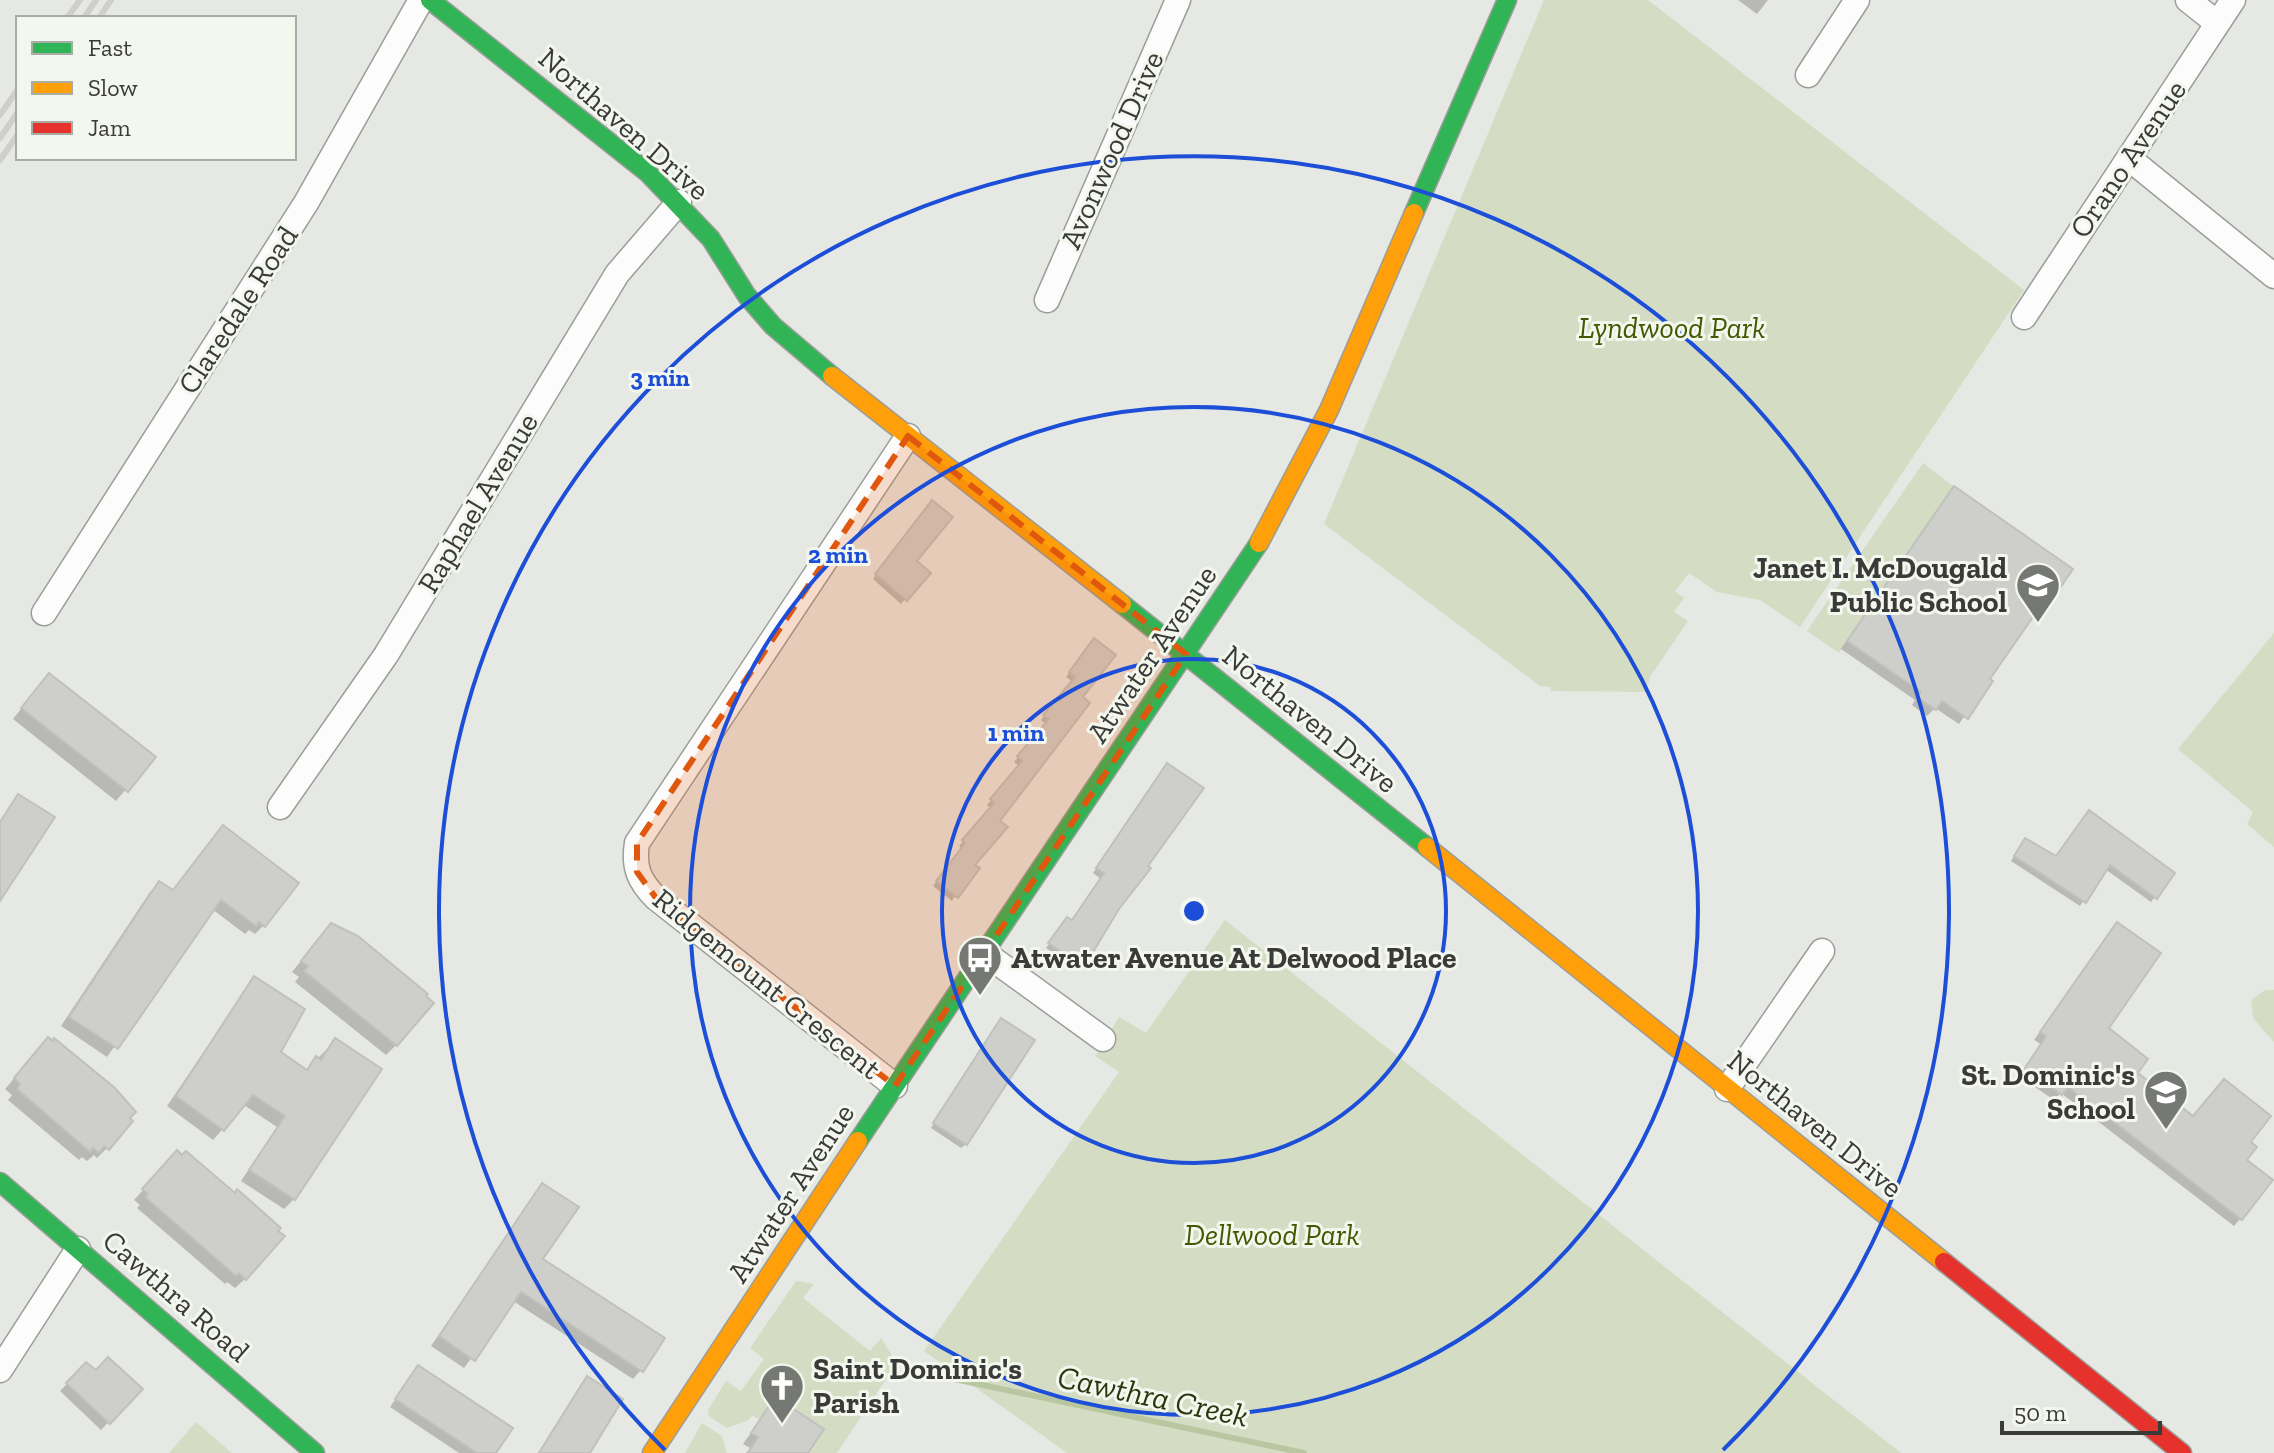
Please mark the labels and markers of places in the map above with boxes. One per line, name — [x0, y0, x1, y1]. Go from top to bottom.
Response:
place label: Janet I. McDougald Public School — [1753, 550, 2007, 620]
school or university icon: Janet I. McDougald Public School — [2014, 561, 2062, 624]
centre of rings — [1180, 897, 1208, 925]
bus stop icon: Atwater Avenue At Delwood Place — [956, 934, 1004, 997]
place label: Atwater Avenue At Delwood Place — [1011, 940, 1457, 976]
place label: St. Dominic's School — [1961, 1057, 2135, 1127]
school or university icon: St. Dominic's School — [2142, 1068, 2190, 1131]
place label: Saint Dominic's Parish — [813, 1351, 1022, 1421]
church icon: Saint Dominic's Parish — [758, 1362, 806, 1425]

